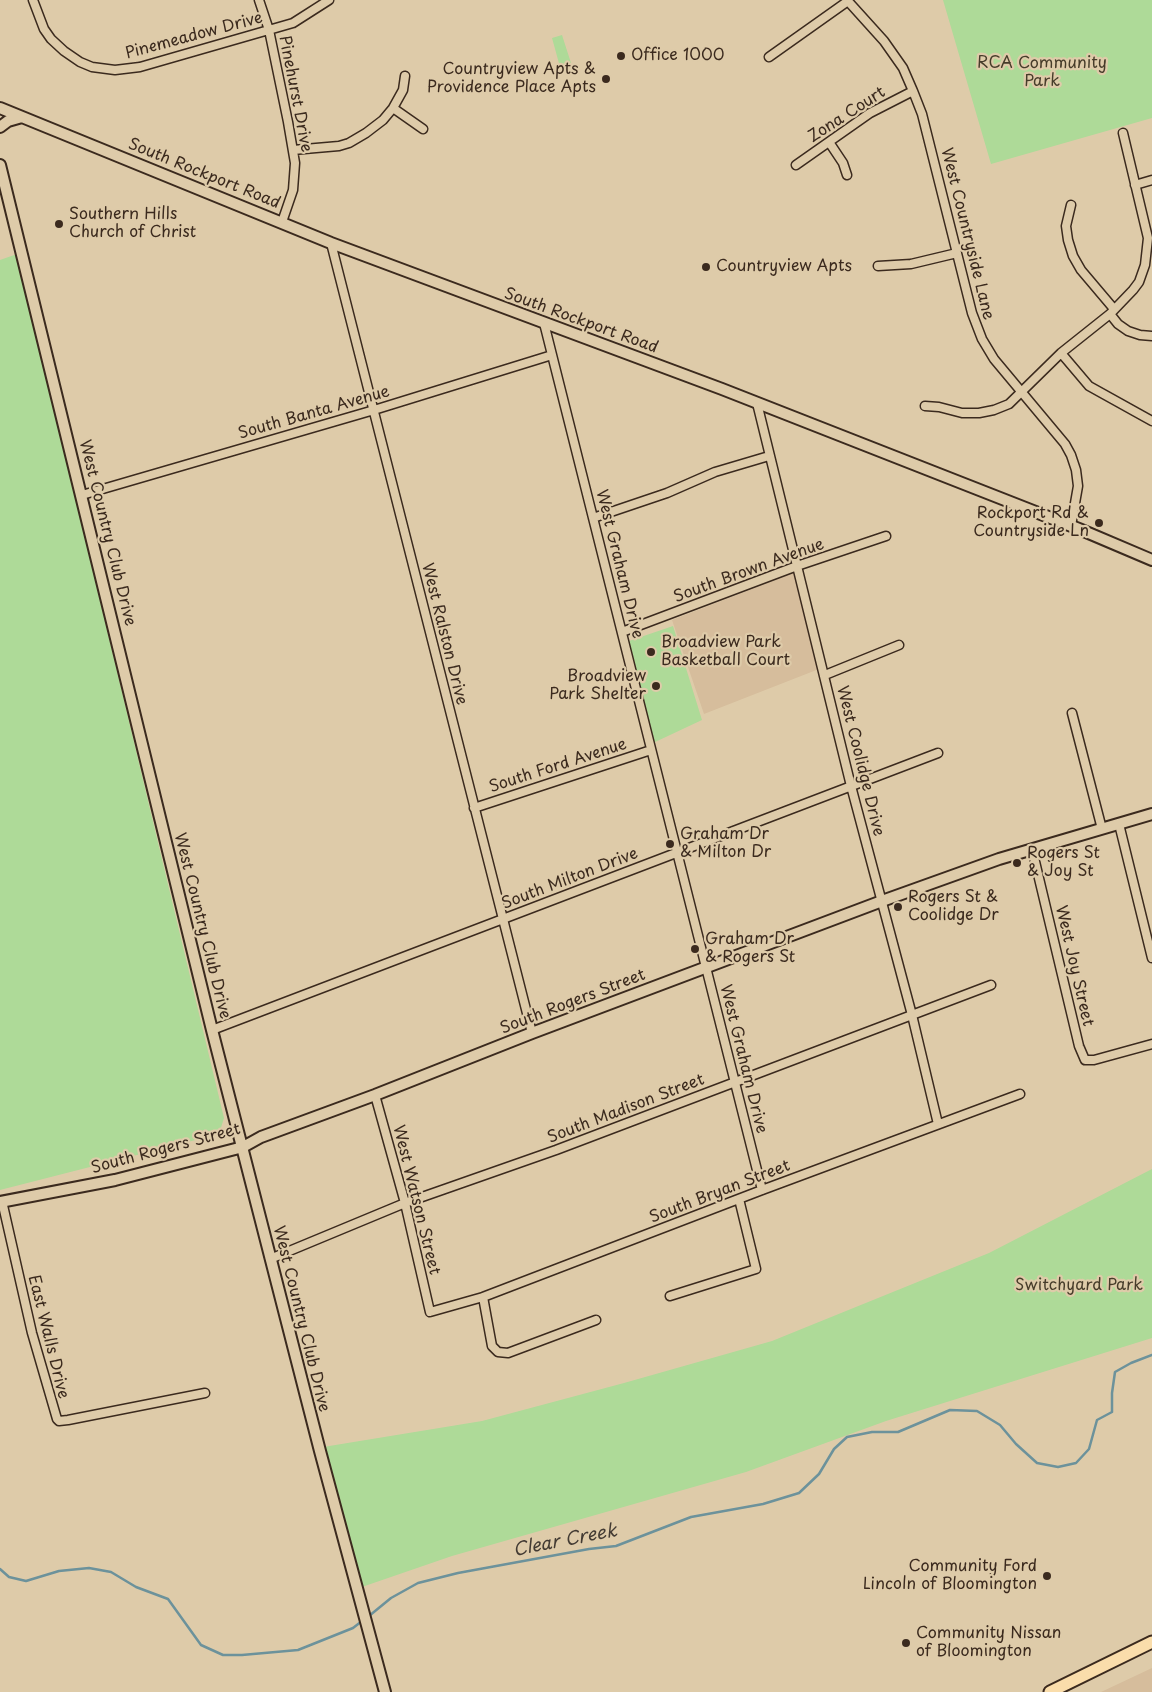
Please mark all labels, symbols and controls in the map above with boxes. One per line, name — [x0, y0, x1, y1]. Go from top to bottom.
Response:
street label: Pinemeadow Drive — [123, 8, 265, 64]
street label: Pinehurst Drive — [274, 34, 316, 154]
place label: Office 1000 — [631, 46, 724, 66]
marker: Office 1000 — [615, 50, 627, 62]
park label: RCA Community Park — [977, 54, 1107, 92]
place label: Countryview Apts & Providence Place Apts — [427, 60, 596, 98]
marker: Countryview Apts & Providence Place Apts — [600, 73, 612, 85]
street label: Zona Court — [805, 83, 889, 147]
street label: South Rockport Road — [125, 135, 283, 213]
street label: West Countryside Lane — [936, 146, 998, 322]
place label: Southern Hills Church of Christ — [69, 205, 196, 243]
marker: Southern Hills Church of Christ — [53, 218, 65, 230]
place label: Countryview Apts — [716, 257, 852, 277]
marker: Countryview Apts — [700, 261, 712, 273]
street label: South Rockport Road — [501, 284, 661, 358]
street label: South Banta Avenue — [236, 382, 392, 444]
street label: West Country Club Drive — [75, 438, 139, 628]
street label: West Graham Drive — [591, 488, 647, 640]
place label: Rockport Rd & Countryside Ln — [973, 504, 1089, 542]
marker: Rockport Rd & Countryside Ln — [1093, 517, 1105, 529]
street label: South Brown Avenue — [671, 535, 827, 607]
street label: West Ralston Drive — [417, 561, 471, 707]
place label: Broadview Park Basketball Court — [661, 633, 790, 671]
marker: Broadview Park Basketball Court — [645, 646, 657, 658]
place label: Broadview Park Shelter — [549, 667, 646, 705]
marker: Broadview Park Shelter — [650, 680, 662, 692]
street label: West Coolidge Drive — [832, 684, 888, 838]
street label: South Ford Avenue — [487, 735, 629, 797]
place label: Graham Dr & Milton Dr — [680, 825, 771, 863]
street label: West Country Club Drive — [170, 831, 234, 1021]
marker: Graham Dr & Milton Dr — [664, 838, 676, 850]
street label: South Milton Drive — [499, 844, 641, 914]
place label: Rogers St & Joy St — [1027, 844, 1100, 882]
marker: Rogers St & Joy St — [1011, 857, 1023, 869]
place label: Rogers St & Coolidge Dr — [908, 888, 999, 926]
marker: Rogers St & Coolidge Dr — [892, 901, 904, 913]
street label: West Joy Street — [1051, 904, 1097, 1028]
place label: Graham Dr & Rogers St — [705, 930, 795, 968]
marker: Graham Dr & Rogers St — [689, 943, 701, 955]
street label: South Rogers Street — [498, 965, 648, 1039]
street label: West Graham Drive — [715, 983, 771, 1135]
street label: South Madison Street — [545, 1070, 707, 1148]
street label: South Rogers Street — [89, 1120, 243, 1178]
street label: West Watson Street — [388, 1123, 444, 1277]
street label: South Bryan Street — [647, 1156, 793, 1228]
street label: West Country Club Drive — [269, 1224, 333, 1414]
street label: East Walls Drive — [23, 1273, 73, 1401]
park label: Switchyard Park — [1015, 1276, 1143, 1296]
water label: Clear Creek — [511, 1520, 619, 1562]
place label: Community Ford Lincoln of Bloomington — [863, 1557, 1037, 1595]
marker: Community Ford Lincoln of Bloomington — [1041, 1570, 1053, 1582]
place label: Community Nissan of Bloomington — [916, 1624, 1061, 1662]
marker: Community Nissan of Bloomington — [900, 1637, 912, 1649]

